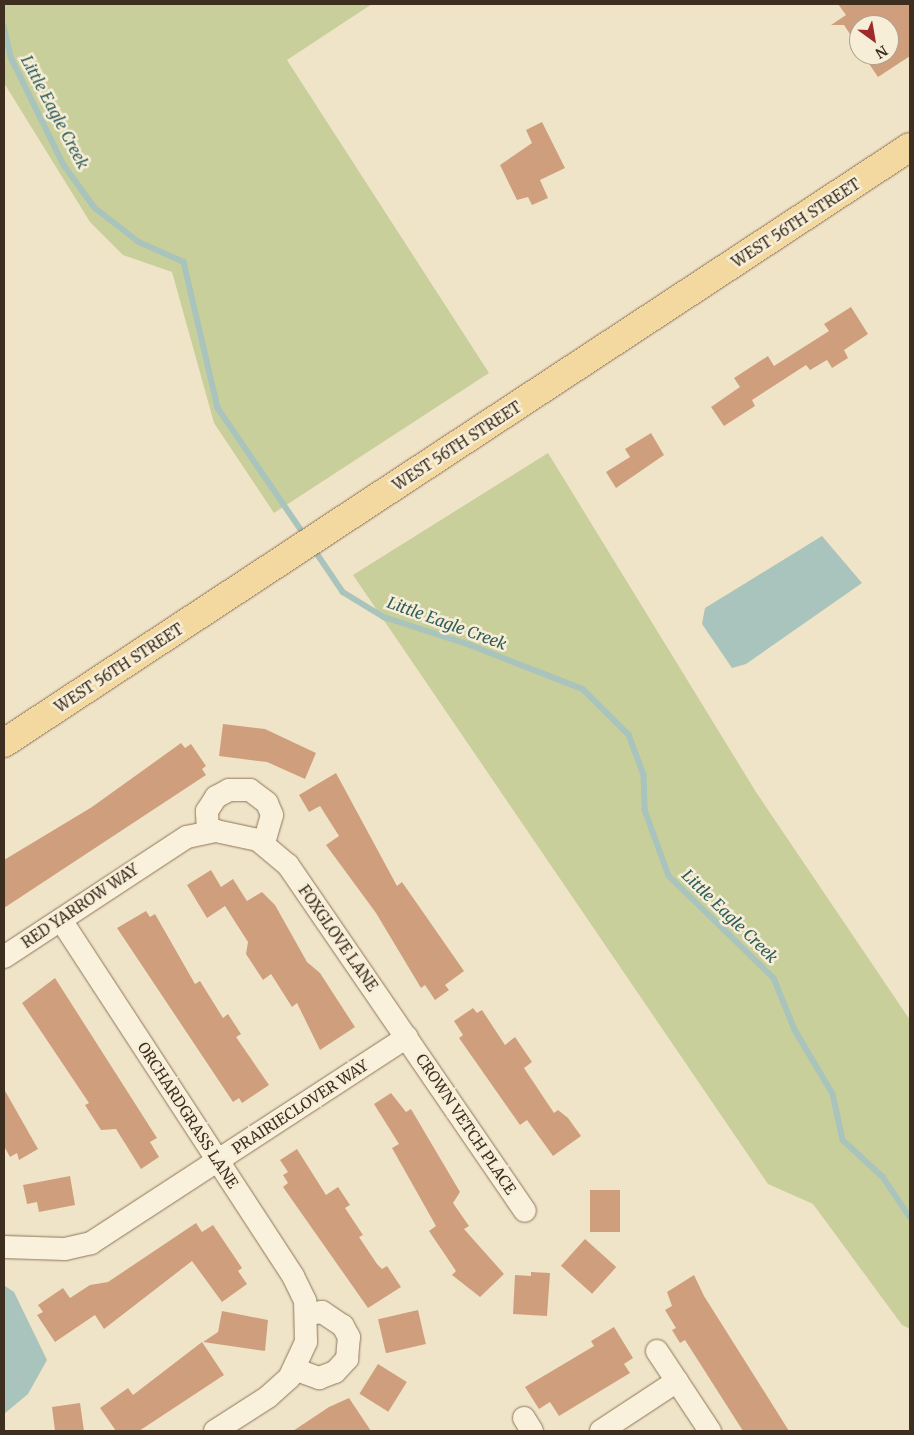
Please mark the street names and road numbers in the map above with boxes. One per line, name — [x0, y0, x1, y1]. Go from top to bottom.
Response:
street label: WEST 56TH STREET — [728, 175, 864, 271]
street label: WEST 56TH STREET — [389, 398, 525, 494]
street label: WEST 56TH STREET — [51, 620, 187, 716]
street label: RED YARROW WAY — [18, 860, 142, 952]
street label: FOXGLOVE LANE — [295, 882, 381, 994]
street label: ORCHARDGRASS LANE — [134, 1039, 242, 1191]
street label: CROWN VETCH PLACE — [412, 1050, 520, 1198]
street label: PRAIRIECLOVER WAY — [229, 1056, 371, 1158]

